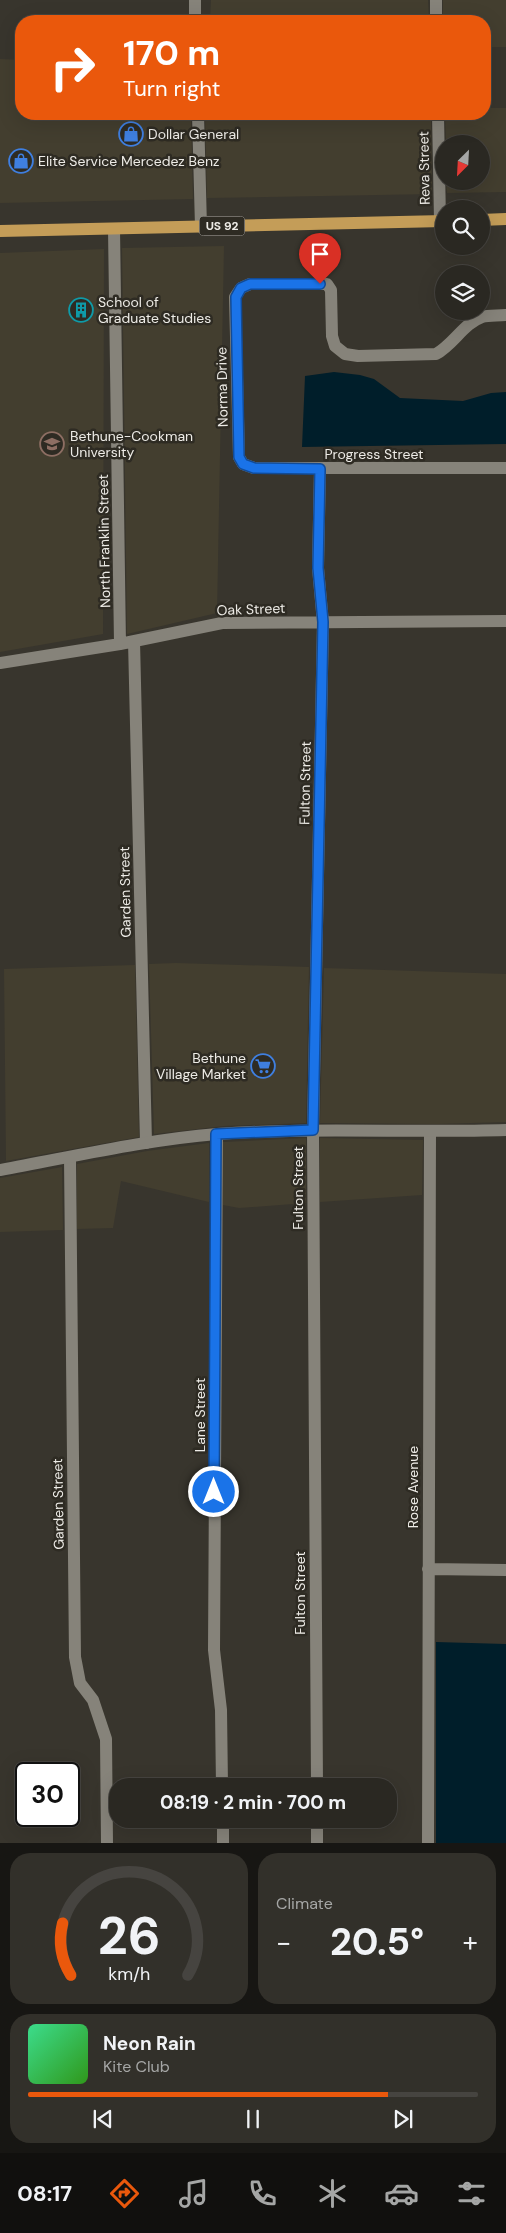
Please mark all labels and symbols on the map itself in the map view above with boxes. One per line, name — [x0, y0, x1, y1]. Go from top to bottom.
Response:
shop icon: Dollar General — [118, 121, 144, 147]
place label: Dollar General — [148, 125, 239, 143]
street label: Reva Street — [414, 131, 434, 205]
north arrow — [435, 135, 490, 190]
shop icon: Elite Service Mercedez Benz — [8, 148, 34, 174]
place label: Elite Service Mercedez Benz — [38, 152, 219, 170]
road number: US 92 — [200, 217, 244, 236]
pin — [299, 233, 341, 284]
place label: School of Graduate Studies — [98, 293, 211, 327]
building icon: School of Graduate Studies — [68, 297, 94, 323]
street label: Norma Drive — [212, 347, 232, 427]
place label: Bethune-Cookman University — [70, 427, 193, 461]
school or university icon: Bethune-Cookman University — [39, 431, 65, 457]
street label: Progress Street — [324, 445, 424, 463]
street label: North Franklin Street — [94, 474, 114, 608]
street label: Oak Street — [216, 599, 286, 619]
street label: Fulton Street — [295, 741, 315, 825]
street label: Garden Street — [115, 846, 135, 938]
place label: Bethune Village Market — [156, 1049, 246, 1083]
supermarket icon: Bethune Village Market — [250, 1053, 276, 1079]
street label: Fulton Street — [289, 1146, 307, 1230]
street label: Lane Street — [191, 1378, 209, 1452]
street label: Rose Avenue — [404, 1446, 422, 1528]
street label: Garden Street — [48, 1458, 68, 1550]
position arrow — [187, 1465, 239, 1517]
street label: Fulton Street — [291, 1551, 309, 1635]
speed limit sign: 30 — [15, 1762, 80, 1827]

